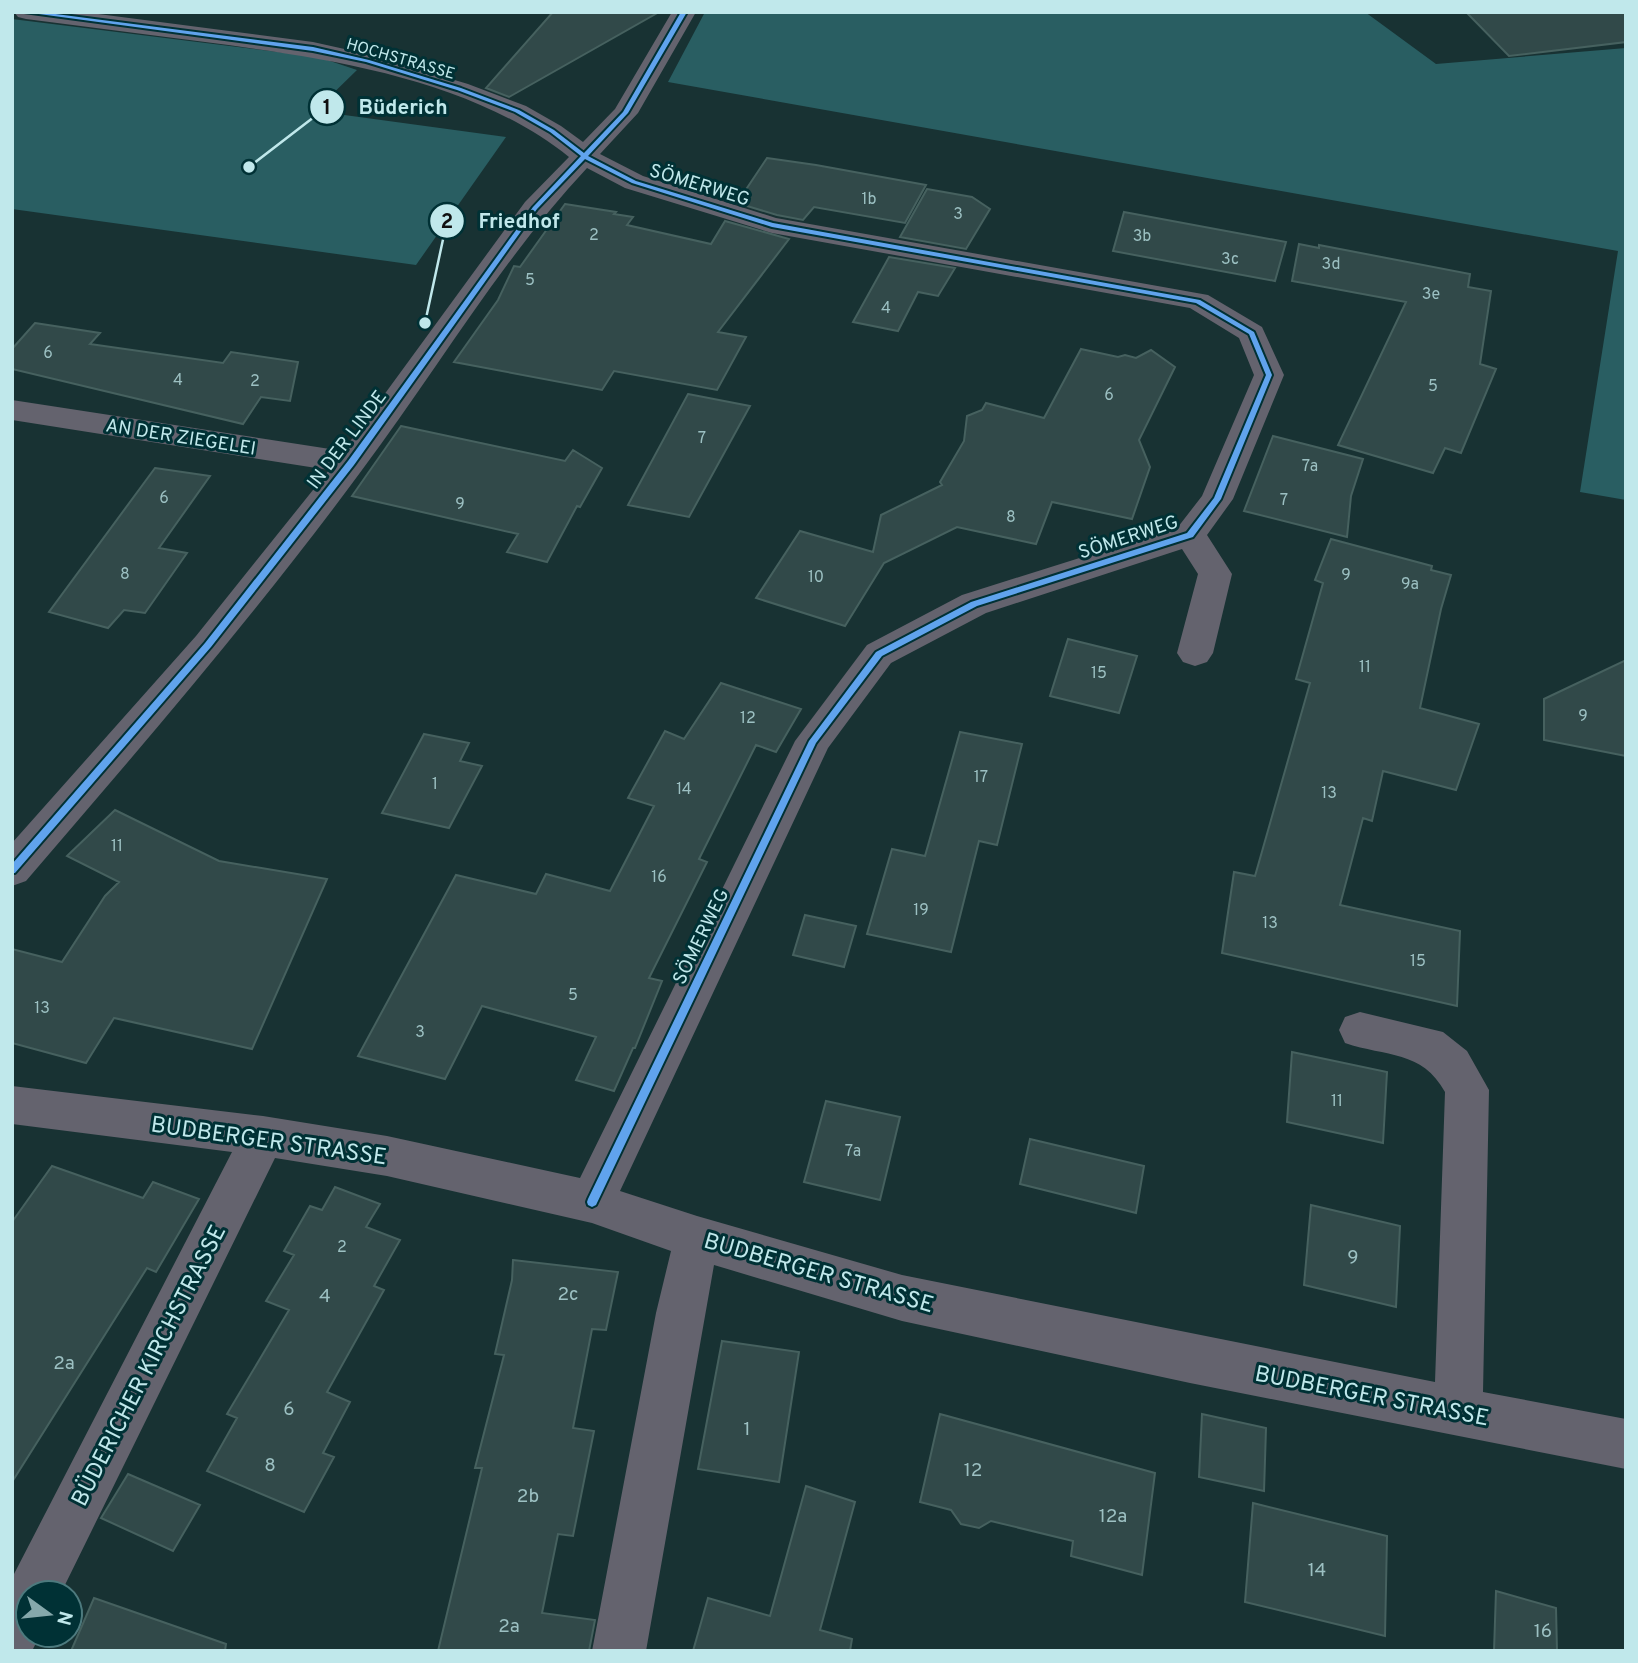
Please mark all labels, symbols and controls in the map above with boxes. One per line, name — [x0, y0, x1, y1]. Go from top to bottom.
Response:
street label: HOCHSTRASSE — [344, 35, 457, 85]
callout: Büderich — [310, 86, 462, 128]
text: 1 — [323, 95, 331, 122]
text: Büderich — [358, 95, 448, 122]
street label: SÖMERWEG — [646, 158, 753, 213]
house number: 1b — [862, 190, 876, 210]
callout: Friedhof — [429, 200, 573, 242]
house number: 3 — [953, 205, 963, 225]
text: 2 — [441, 209, 453, 236]
text: Friedhof — [478, 209, 560, 236]
house number: 2 — [589, 226, 599, 246]
house number: 3b — [1133, 227, 1151, 247]
house number: 3c — [1221, 250, 1239, 270]
house number: 3d — [1322, 255, 1340, 275]
house number: 5 — [525, 271, 535, 291]
house number: 3e — [1422, 285, 1440, 305]
house number: 4 — [881, 299, 891, 319]
house number: 6 — [43, 344, 53, 364]
house number: 4 — [173, 371, 183, 391]
house number: 2 — [250, 372, 260, 392]
house number: 5 — [1428, 377, 1438, 397]
street label: IN DER LINDE — [303, 386, 393, 495]
house number: 6 — [1104, 386, 1114, 406]
street label: AN DER ZIEGELEI — [104, 414, 257, 462]
house number: 7 — [698, 429, 706, 449]
house number: 7a — [1302, 457, 1318, 477]
house number: 6 — [159, 489, 169, 509]
house number: 7 — [1280, 491, 1288, 511]
house number: 9 — [455, 495, 465, 515]
house number: 8 — [1006, 508, 1016, 528]
street label: SÖMERWEG — [1075, 510, 1182, 565]
house number: 8 — [120, 565, 130, 585]
house number: 9 — [1341, 566, 1351, 586]
house number: 10 — [808, 568, 824, 588]
house number: 9a — [1401, 575, 1419, 595]
house number: 11 — [1359, 658, 1371, 678]
house number: 15 — [1091, 664, 1107, 684]
house number: 9 — [1578, 707, 1588, 727]
house number: 12 — [740, 709, 756, 729]
house number: 17 — [974, 768, 988, 788]
house number: 1 — [432, 775, 438, 795]
house number: 14 — [676, 780, 692, 800]
house number: 13 — [1321, 784, 1337, 804]
house number: 11 — [111, 837, 123, 857]
house number: 16 — [651, 868, 667, 888]
street label: SÖMERWEG — [667, 885, 735, 989]
house number: 19 — [913, 901, 929, 921]
house number: 13 — [1262, 914, 1278, 934]
house number: 15 — [1410, 952, 1426, 972]
house number: 5 — [568, 986, 578, 1006]
house number: 13 — [34, 999, 50, 1019]
house number: 3 — [415, 1023, 425, 1043]
house number: 11 — [1331, 1092, 1343, 1112]
street label: BUDBERGER STRASSE — [149, 1112, 389, 1173]
house number: 7a — [845, 1142, 861, 1162]
street label: BÜDERICHER KIRCHSTRASSE — [66, 1220, 234, 1512]
street label: BUDBERGER STRASSE — [700, 1228, 937, 1321]
house number: 2 — [337, 1238, 347, 1258]
house number: 9 — [1347, 1246, 1359, 1270]
house number: 2c — [557, 1283, 579, 1307]
house number: 4 — [319, 1285, 331, 1309]
house number: 2a — [53, 1352, 75, 1376]
street label: BUDBERGER STRASSE — [1252, 1361, 1491, 1434]
house number: 6 — [283, 1398, 295, 1422]
house number: 1 — [743, 1418, 751, 1442]
house number: 8 — [264, 1454, 276, 1478]
house number: 12 — [964, 1459, 982, 1483]
house number: 2b — [517, 1485, 539, 1509]
house number: 12a — [1099, 1505, 1127, 1529]
house number: 14 — [1308, 1559, 1326, 1583]
north arrow — [14, 1579, 84, 1649]
text: N — [50, 1608, 77, 1628]
house number: 2a — [498, 1615, 520, 1639]
house number: 16 — [1534, 1620, 1552, 1644]

